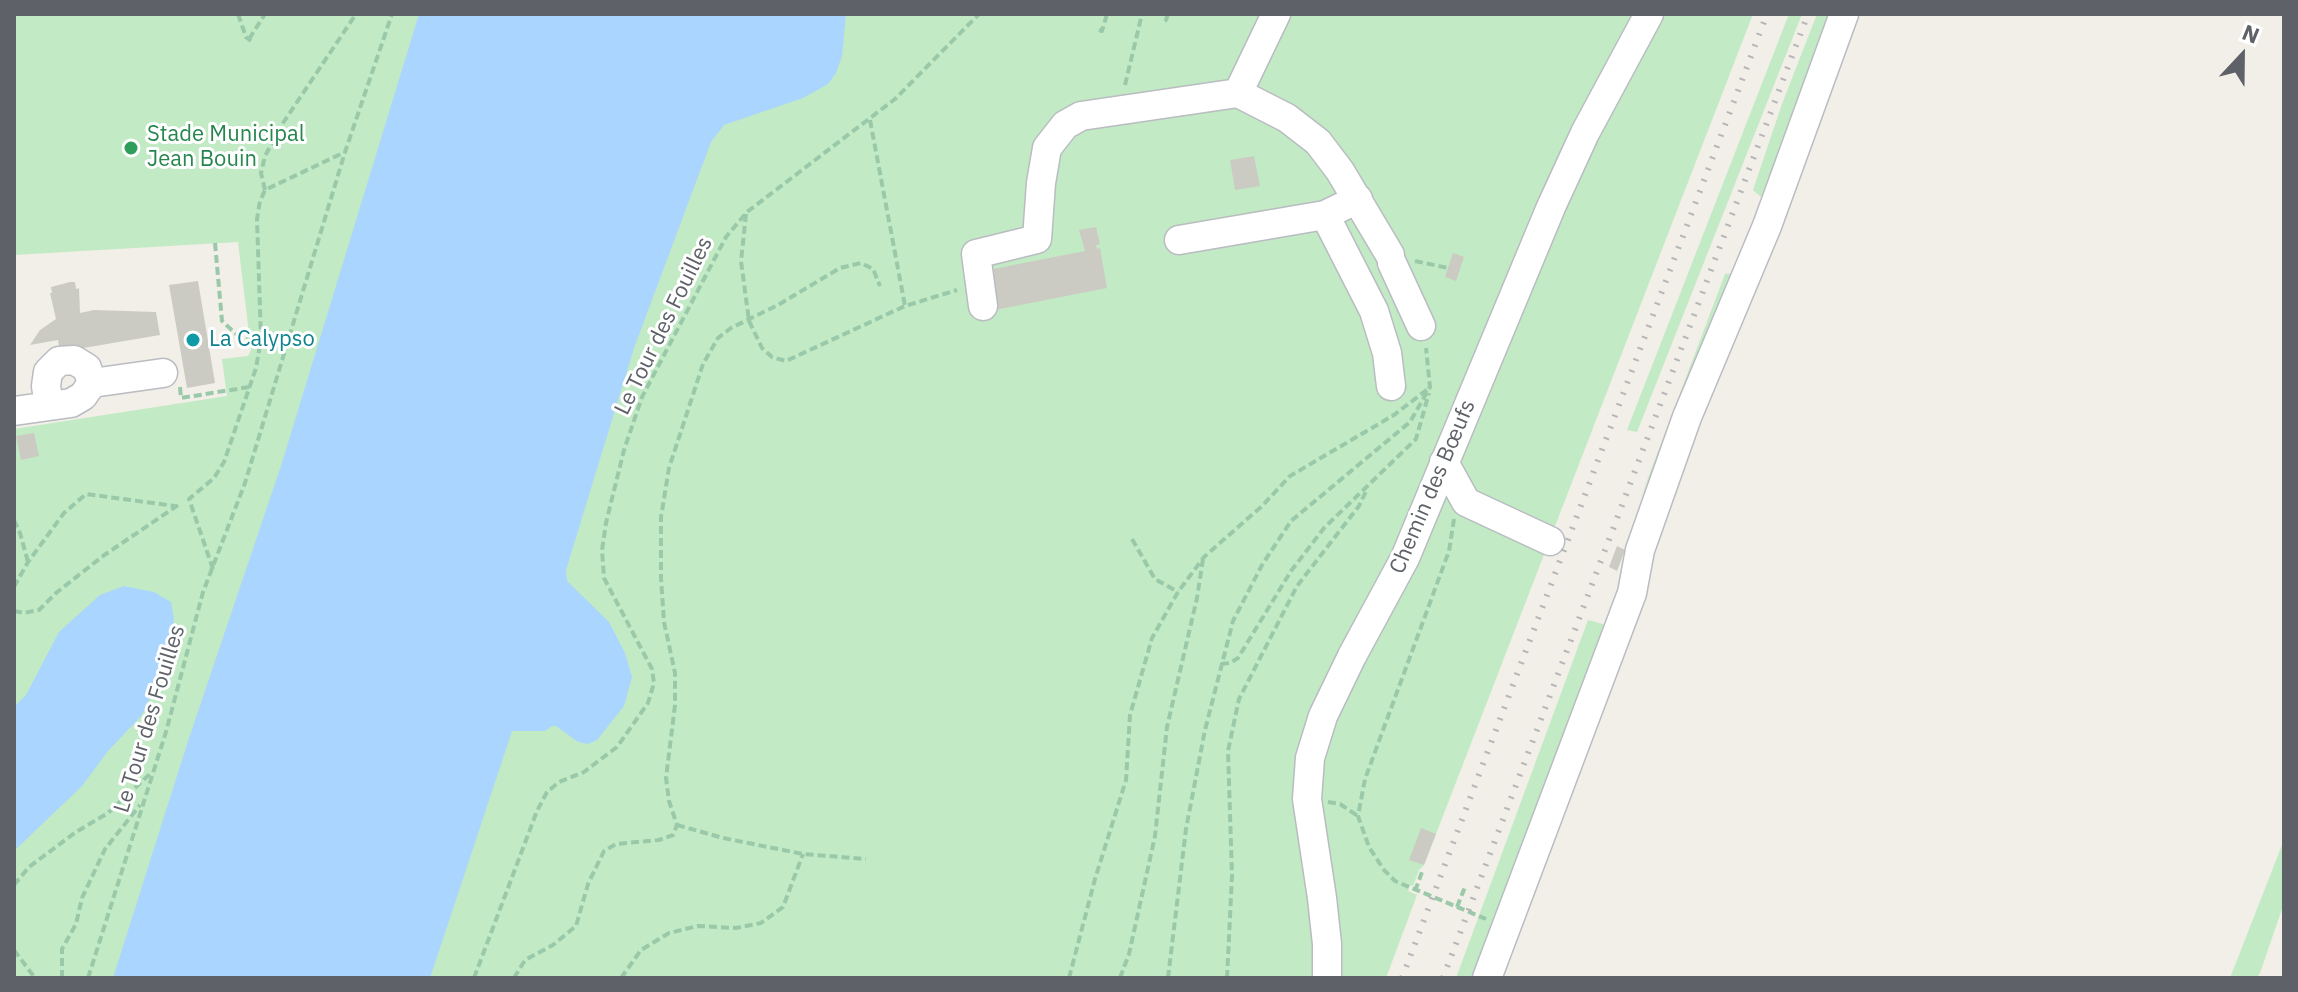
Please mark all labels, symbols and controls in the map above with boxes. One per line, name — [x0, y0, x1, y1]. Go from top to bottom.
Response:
north arrow — [2202, 16, 2282, 96]
text: N — [2238, 17, 2264, 50]
place label: Stade Municipal Jean Bouin — [147, 122, 305, 174]
marker: Stade Municipal Jean Bouin — [122, 139, 140, 157]
street label: Le Tour des Fouilles — [609, 233, 719, 419]
place label: La Calypso — [209, 327, 315, 353]
marker: La Calypso — [184, 331, 202, 349]
street label: Chemin des Bœufs — [1384, 396, 1482, 578]
street label: Le Tour des Fouilles — [109, 622, 191, 816]

